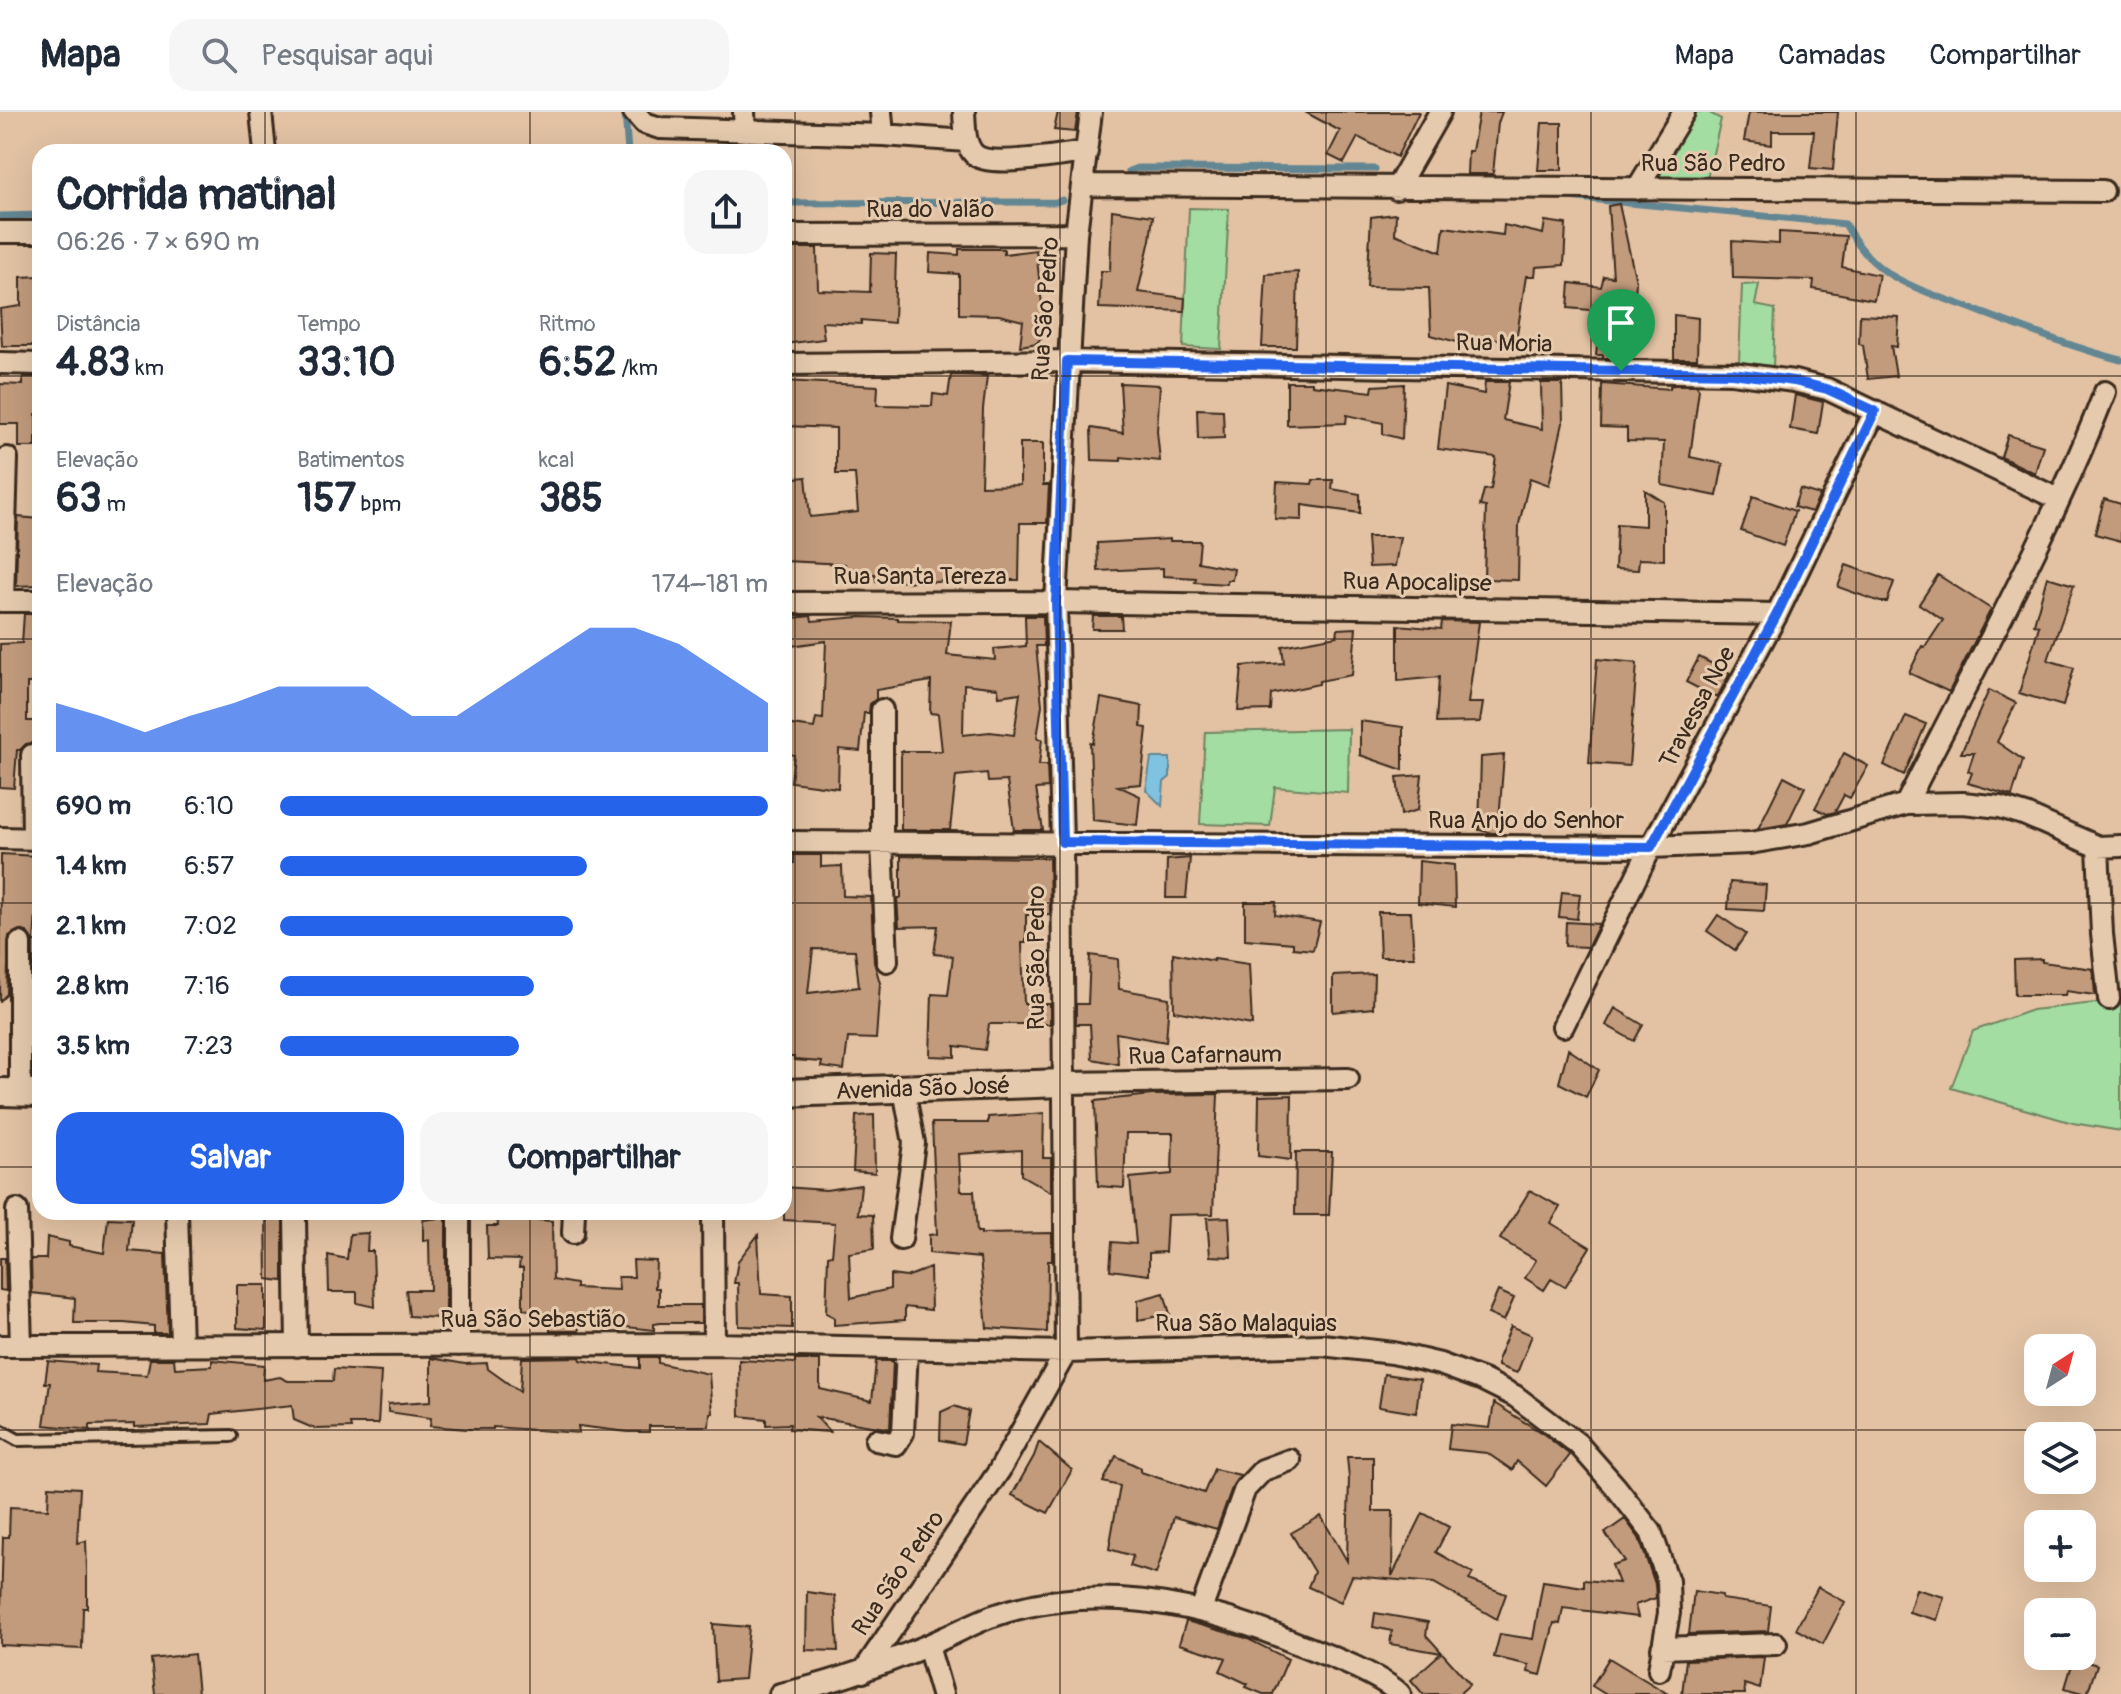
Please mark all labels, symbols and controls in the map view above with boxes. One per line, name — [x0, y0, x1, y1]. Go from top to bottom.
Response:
search box — [169, 19, 729, 91]
text: Mapa — [40, 31, 121, 79]
icon: search — [197, 33, 241, 77]
text: Pesquisar aqui — [261, 37, 433, 74]
text: Mapa — [1674, 38, 1734, 73]
text: Camadas — [1778, 38, 1885, 73]
text: Compartilhar — [1929, 38, 2081, 73]
street label: Rua São Pedro — [1641, 149, 1785, 178]
text: Corrida matinal — [56, 168, 337, 223]
button: share — [684, 170, 768, 254]
street label: Rua do Valão — [866, 195, 994, 224]
text: 06:26 · 7 × 690 m — [56, 226, 260, 258]
street label: Rua São Pedro — [1026, 236, 1065, 382]
pin — [1587, 289, 1655, 371]
icon: arrive — [1599, 301, 1643, 345]
text: Distância — [56, 310, 140, 338]
text: Tempo — [297, 310, 361, 338]
text: Ritmo — [539, 310, 596, 338]
street label: Rua Moria — [1455, 328, 1552, 359]
text: 4.83 — [56, 338, 130, 387]
text: 33:10 — [297, 338, 396, 387]
text: 6:52 — [539, 338, 617, 387]
text: km — [130, 354, 164, 382]
text: /km — [617, 354, 658, 382]
text: Elevação — [56, 446, 138, 474]
text: Batimentos — [297, 446, 404, 474]
text: kcal — [539, 446, 574, 474]
text: 63 — [56, 474, 102, 523]
text: 157 — [297, 474, 356, 523]
text: 385 — [539, 474, 603, 523]
text: m — [102, 490, 126, 518]
text: bpm — [356, 490, 401, 518]
street label: Rua Santa Tereza — [833, 562, 1007, 591]
street label: Rua Apocalipse — [1342, 567, 1492, 598]
text: Elevação — [56, 568, 153, 600]
text: 174–181 m — [652, 568, 768, 600]
street label: Travessa Noe — [1653, 641, 1742, 773]
text: 690 m — [56, 790, 131, 822]
text: 6:10 — [184, 790, 234, 822]
street label: Rua Anjo do Senhor — [1428, 806, 1624, 835]
text: 1.4 km — [56, 850, 127, 882]
text: 6:57 — [184, 850, 234, 882]
street label: Rua São Pedro — [1022, 886, 1051, 1030]
text: 2.1 km — [56, 910, 126, 942]
text: 7:02 — [184, 910, 237, 942]
text: 2.8 km — [56, 970, 129, 1002]
text: 7:16 — [184, 970, 230, 1002]
text: 3.5 km — [56, 1030, 130, 1062]
text: 7:23 — [184, 1030, 233, 1062]
street label: Rua Cafarnaum — [1128, 1040, 1282, 1071]
street label: Avenida São José — [835, 1071, 1011, 1106]
button: Salvar — [56, 1112, 404, 1204]
button: Compartilhar — [420, 1112, 768, 1204]
street label: Rua São Sebastião — [440, 1305, 626, 1334]
street label: Rua São Malaquias — [1155, 1309, 1337, 1338]
north arrow — [2024, 1334, 2096, 1406]
map controls — [2024, 1334, 2096, 1670]
button: layers — [2024, 1422, 2096, 1494]
street label: Rua São Pedro — [846, 1505, 951, 1641]
button: + — [2024, 1510, 2096, 1582]
button: − — [2024, 1598, 2096, 1670]

